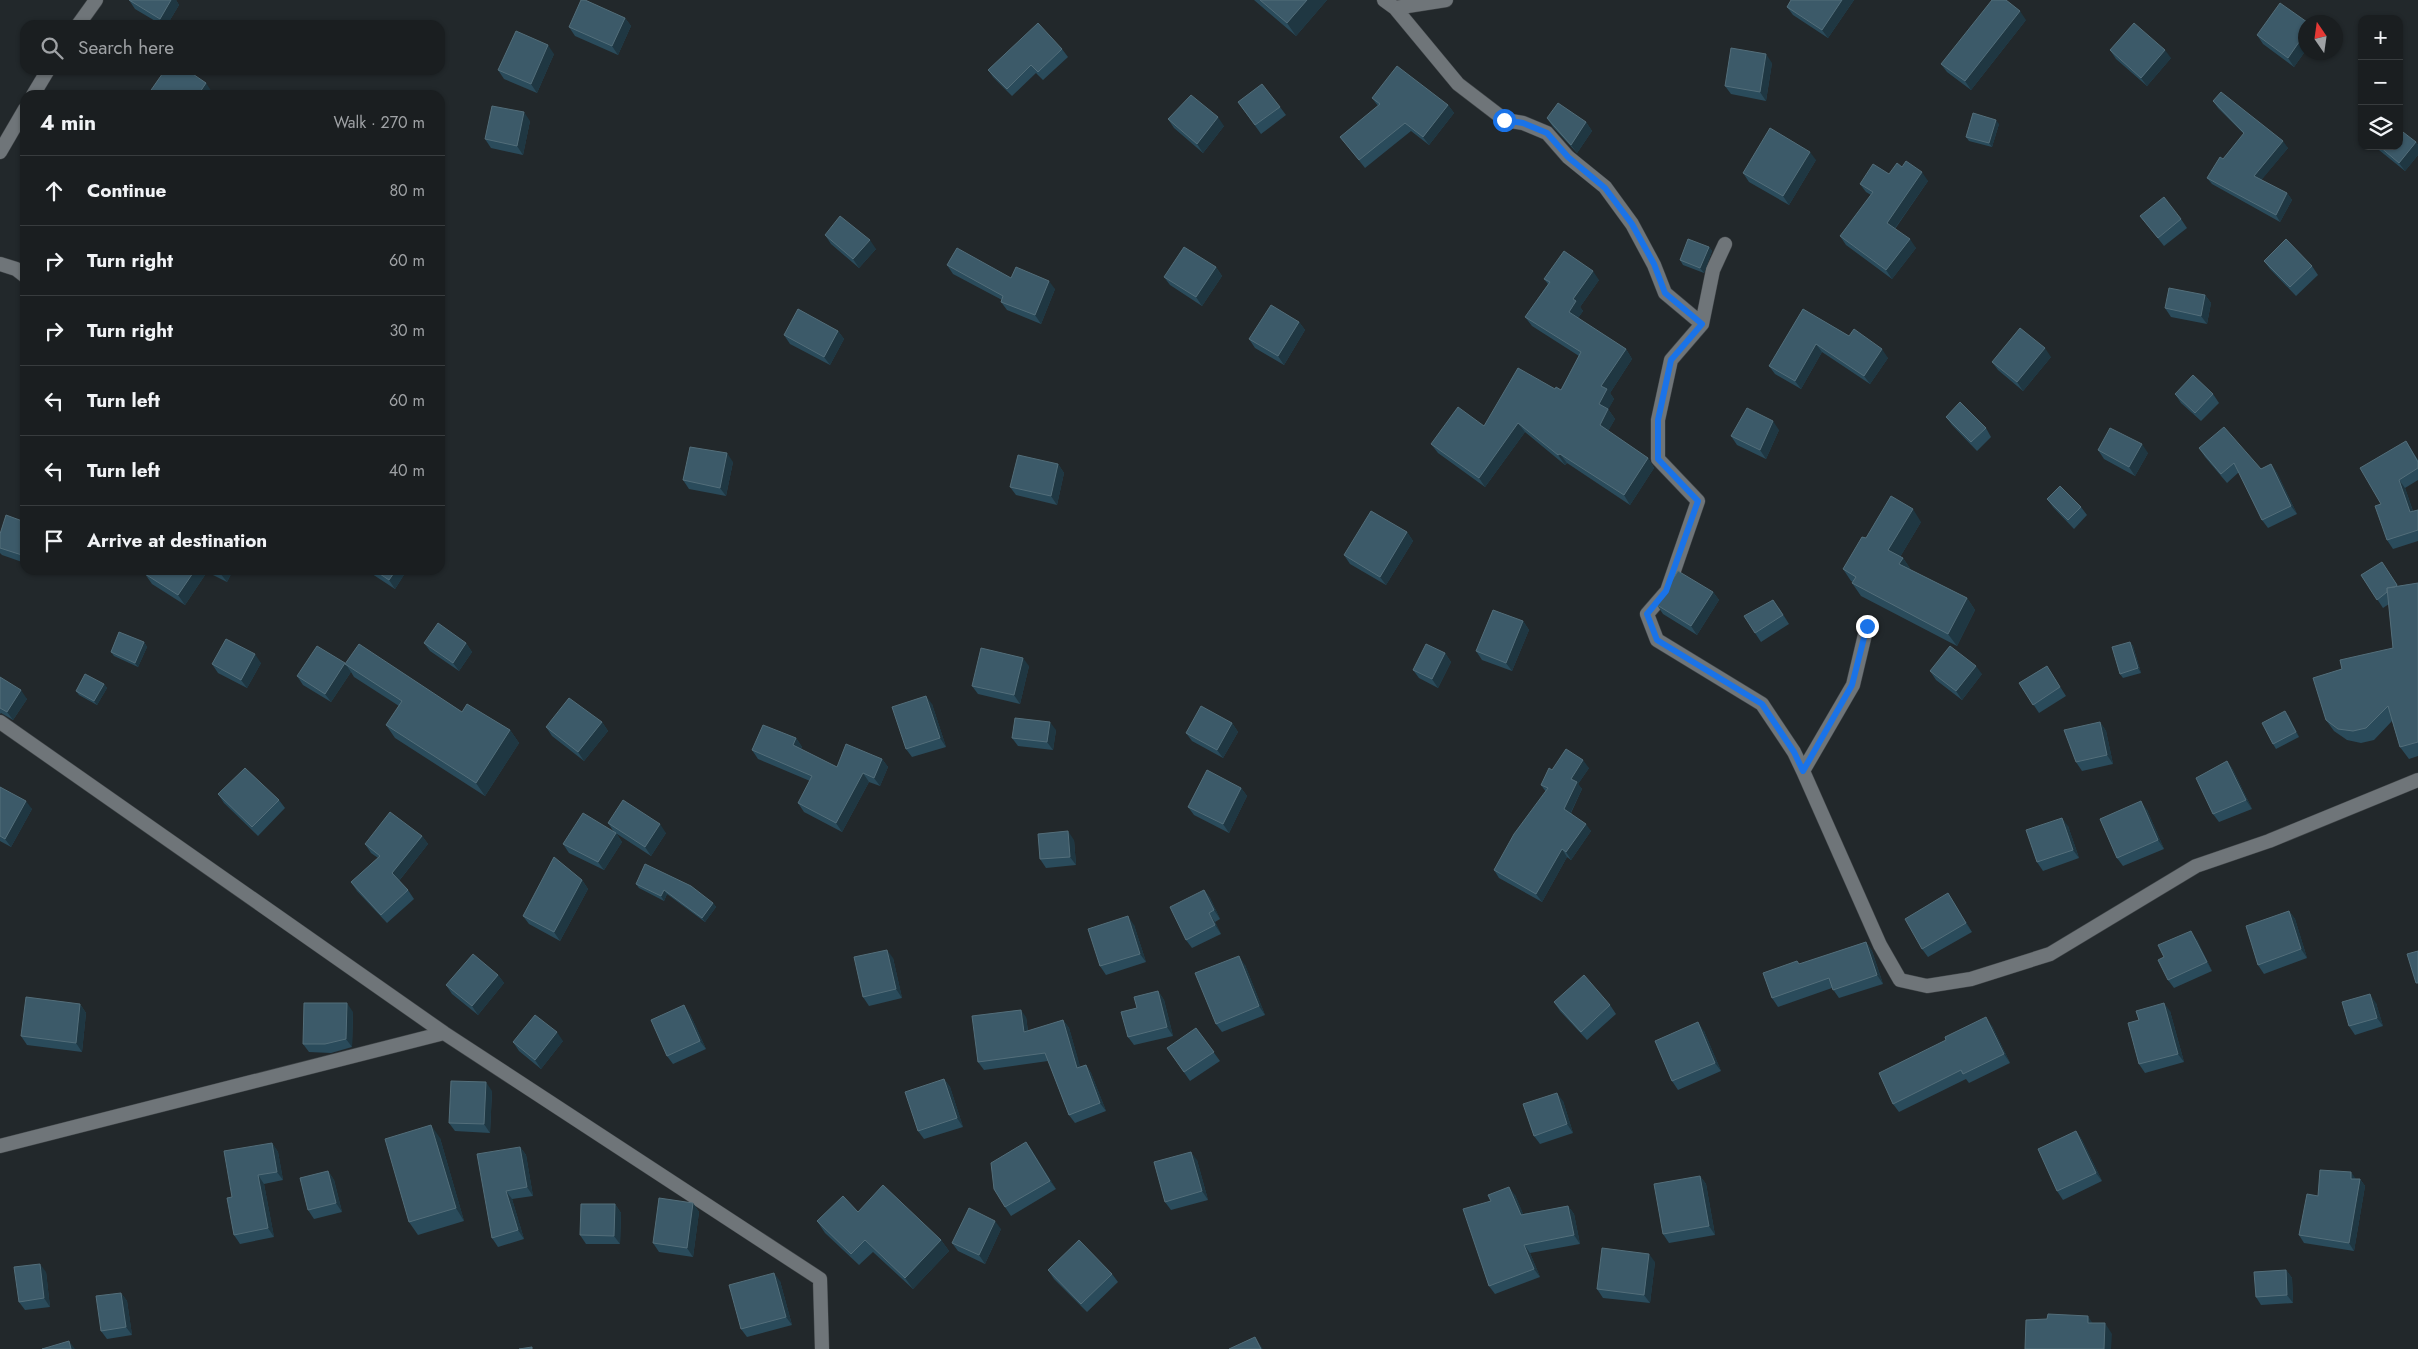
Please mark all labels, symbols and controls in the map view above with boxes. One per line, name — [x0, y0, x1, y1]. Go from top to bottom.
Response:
north arrow — [2298, 15, 2343, 60]
map controls — [2358, 15, 2403, 150]
button: + — [2358, 15, 2403, 60]
search box — [20, 20, 445, 75]
icon: search — [38, 34, 66, 62]
text: Search here — [78, 34, 174, 61]
button: − — [2358, 60, 2403, 105]
button: layers — [2358, 105, 2403, 150]
text: 4 min — [40, 108, 96, 138]
route start — [1493, 109, 1516, 132]
text: Walk · 270 m — [334, 111, 425, 134]
icon: ahead — [40, 177, 68, 205]
text: Continue — [87, 177, 166, 204]
text: 80 m — [389, 179, 425, 202]
icon: right — [40, 247, 68, 275]
text: Turn right — [87, 247, 173, 274]
text: 60 m — [389, 249, 425, 272]
icon: right — [40, 317, 68, 345]
text: Turn right — [87, 317, 173, 344]
text: 30 m — [389, 319, 425, 342]
icon: left — [40, 387, 68, 415]
text: Turn left — [87, 387, 160, 414]
text: 60 m — [389, 389, 425, 412]
icon: left — [40, 457, 68, 485]
text: Turn left — [87, 457, 160, 484]
text: 40 m — [389, 459, 425, 482]
icon: arrive — [40, 527, 68, 555]
text: Arrive at destination — [87, 527, 267, 554]
route end — [1856, 615, 1879, 638]

